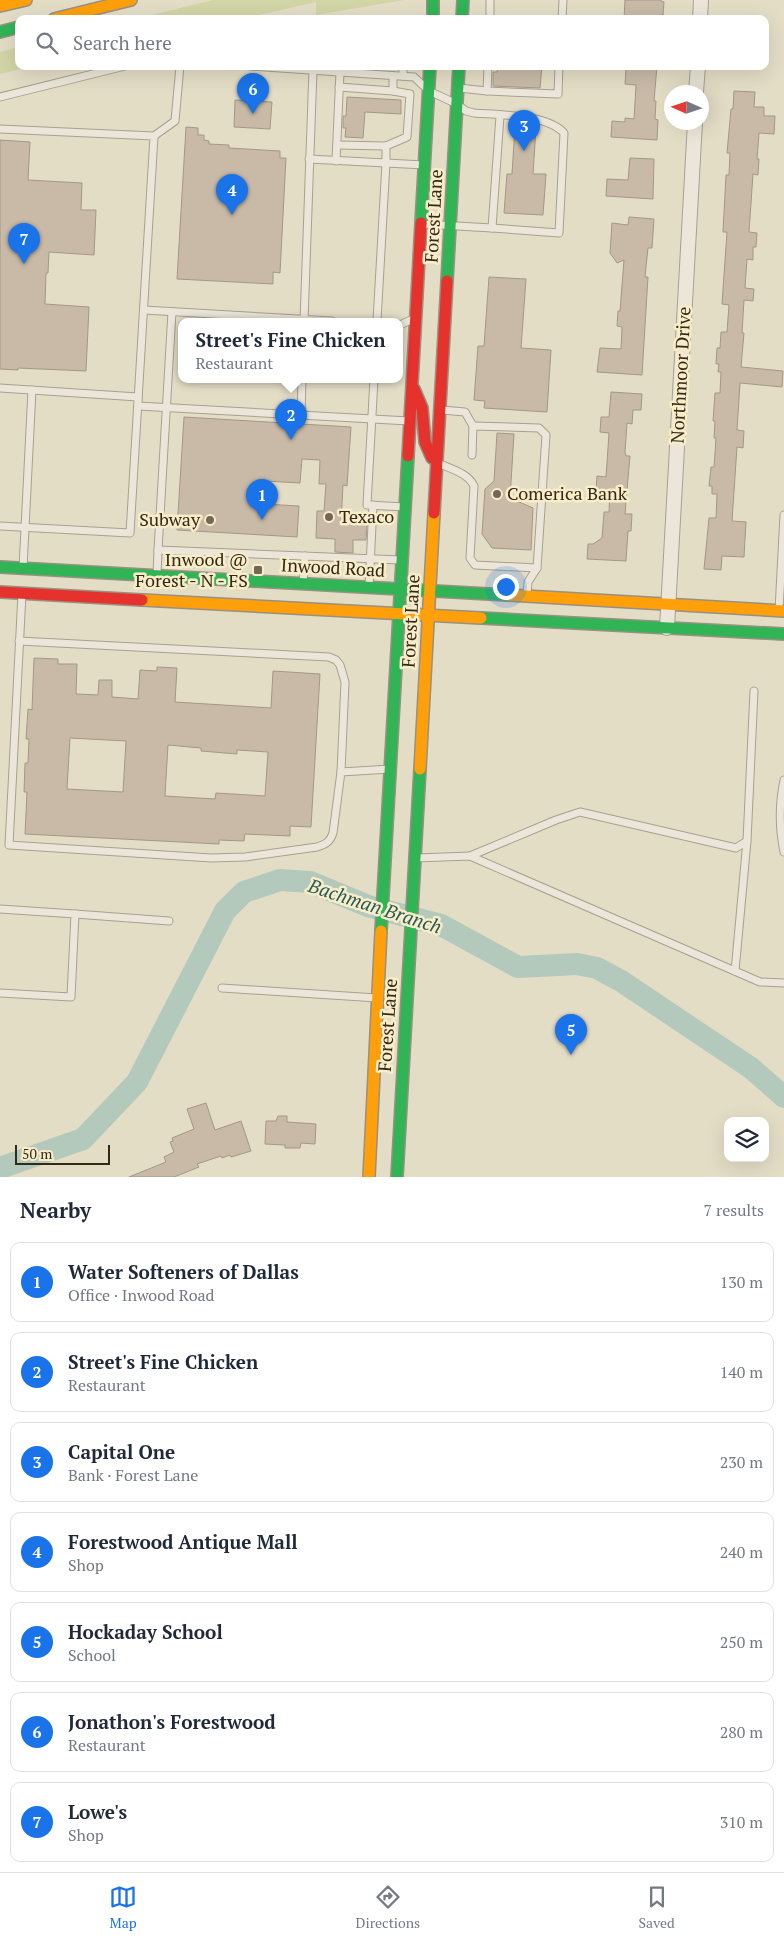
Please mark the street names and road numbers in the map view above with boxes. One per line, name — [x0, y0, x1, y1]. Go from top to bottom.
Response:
street label: Forest Lane — [419, 169, 447, 263]
street label: Northmoor Drive — [664, 306, 696, 444]
street label: Inwood Road — [280, 552, 386, 582]
street label: Forest Lane — [396, 574, 424, 668]
street label: Forest Lane — [372, 978, 402, 1072]

